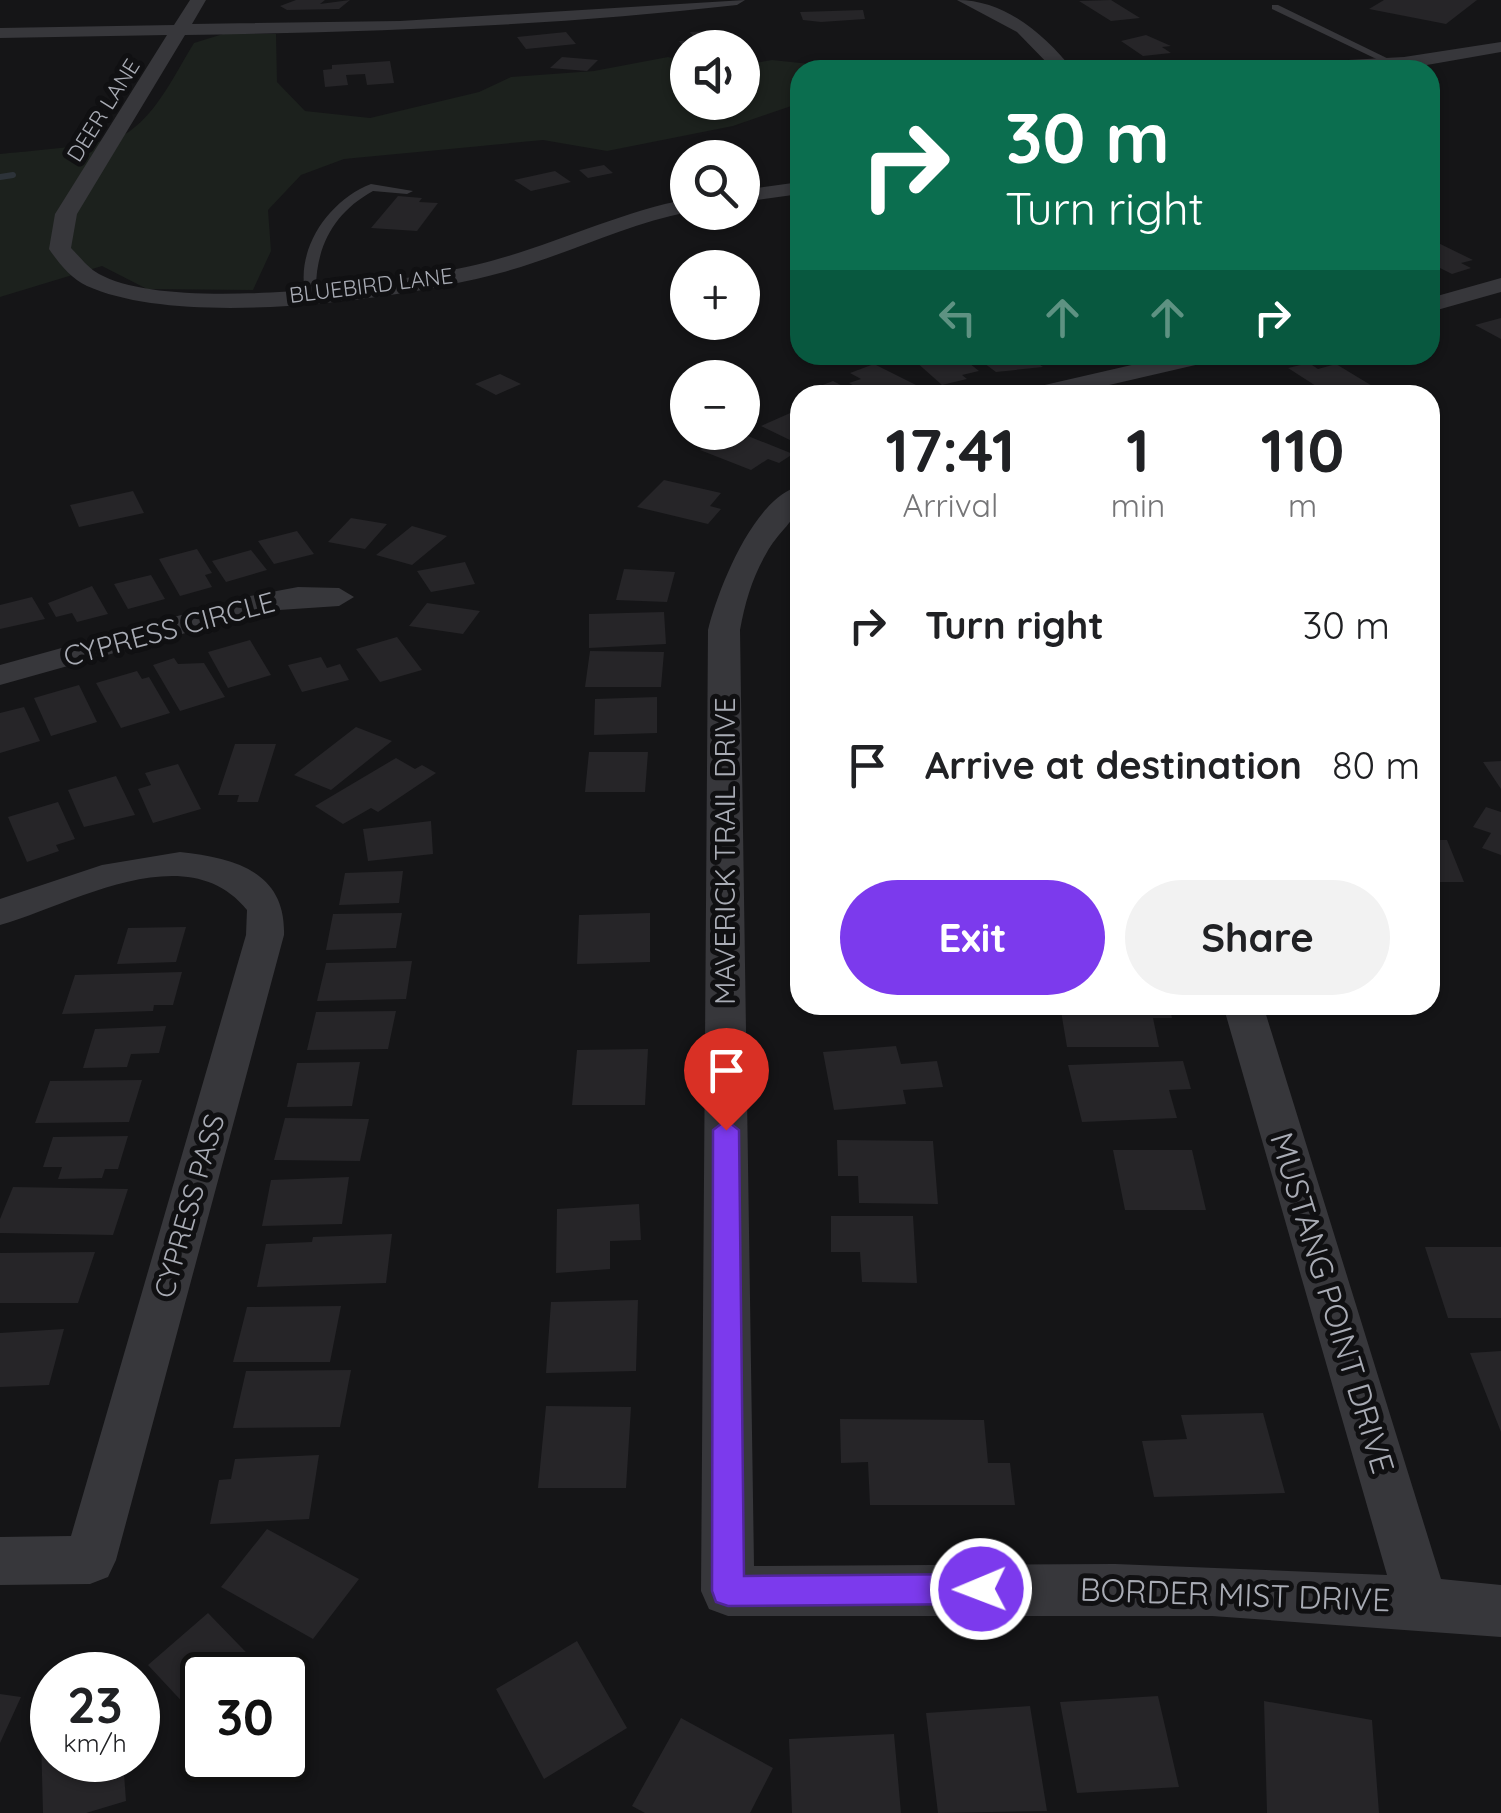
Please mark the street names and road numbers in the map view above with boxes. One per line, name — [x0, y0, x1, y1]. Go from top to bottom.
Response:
street label: DEER LANE — [60, 53, 146, 167]
street label: BLUEBIRD LANE — [288, 261, 454, 309]
street label: CYPRESS CIRCLE — [59, 583, 278, 674]
street label: MAVERICK TRAIL DRIVE — [707, 697, 742, 1005]
street label: CYPRESS PASS — [146, 1110, 231, 1302]
street label: MUSTANG POINT DRIVE — [1262, 1127, 1404, 1478]
street label: BORDER MIST DRIVE — [1079, 1569, 1391, 1619]

